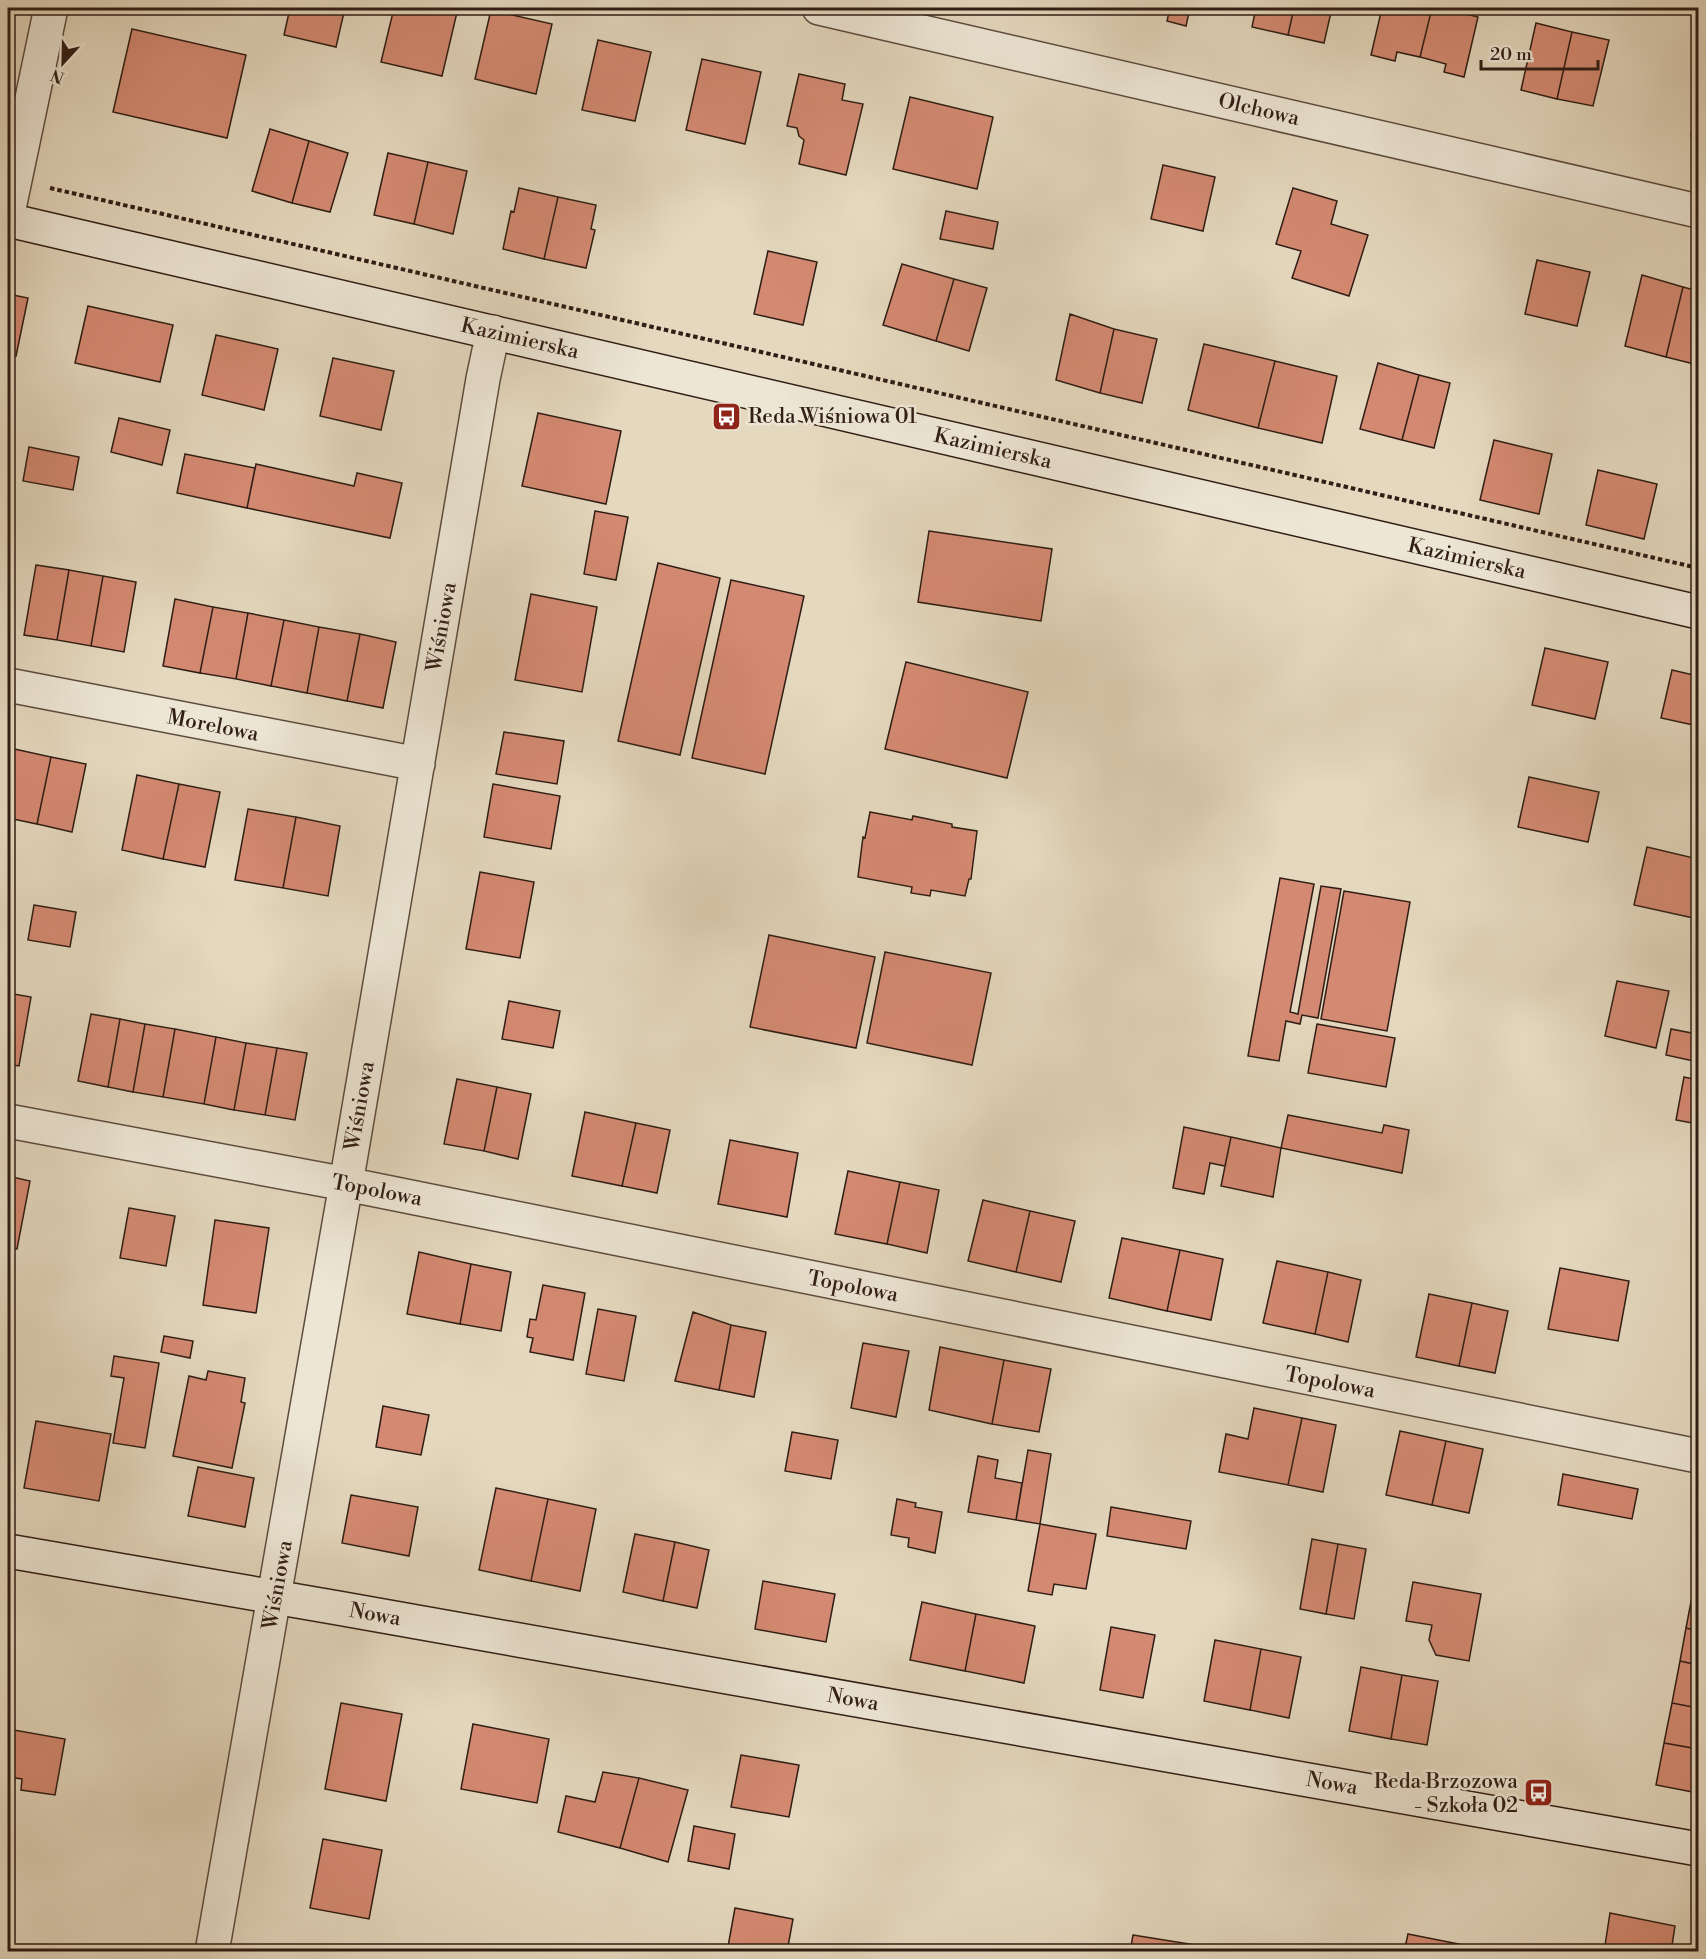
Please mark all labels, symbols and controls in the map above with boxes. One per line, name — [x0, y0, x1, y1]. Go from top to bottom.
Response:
north arrow — [33, 33, 93, 93]
scale bar — [1481, 33, 1598, 71]
text: 20 m — [1490, 43, 1532, 66]
text: N — [48, 64, 67, 88]
street label: Olchowa — [1216, 88, 1302, 132]
street label: Kazimierska — [458, 313, 582, 365]
bus stop icon: Reda Wiśniowa 01 — [711, 400, 743, 432]
place label: Reda Wiśniowa 01 — [748, 404, 917, 430]
street label: Kazimierska — [931, 423, 1055, 475]
street label: Kazimierska — [1405, 533, 1529, 585]
street label: Wiśniowa — [421, 580, 463, 675]
street label: Morelowa — [165, 704, 261, 748]
street label: Wiśniowa — [339, 1059, 381, 1154]
street label: Topolowa — [329, 1169, 425, 1213]
street label: Topolowa — [805, 1265, 901, 1309]
street label: Topolowa — [1282, 1361, 1378, 1405]
street label: Wiśniowa — [257, 1538, 299, 1633]
street label: Nowa — [347, 1598, 403, 1632]
street label: Nowa — [825, 1683, 881, 1717]
street label: Nowa — [1304, 1767, 1360, 1801]
place label: Reda Brzozowa - Szkoła 02 — [1374, 1769, 1518, 1819]
bus stop icon: Reda Brzozowa - Szkoła 02 — [1523, 1777, 1555, 1809]

